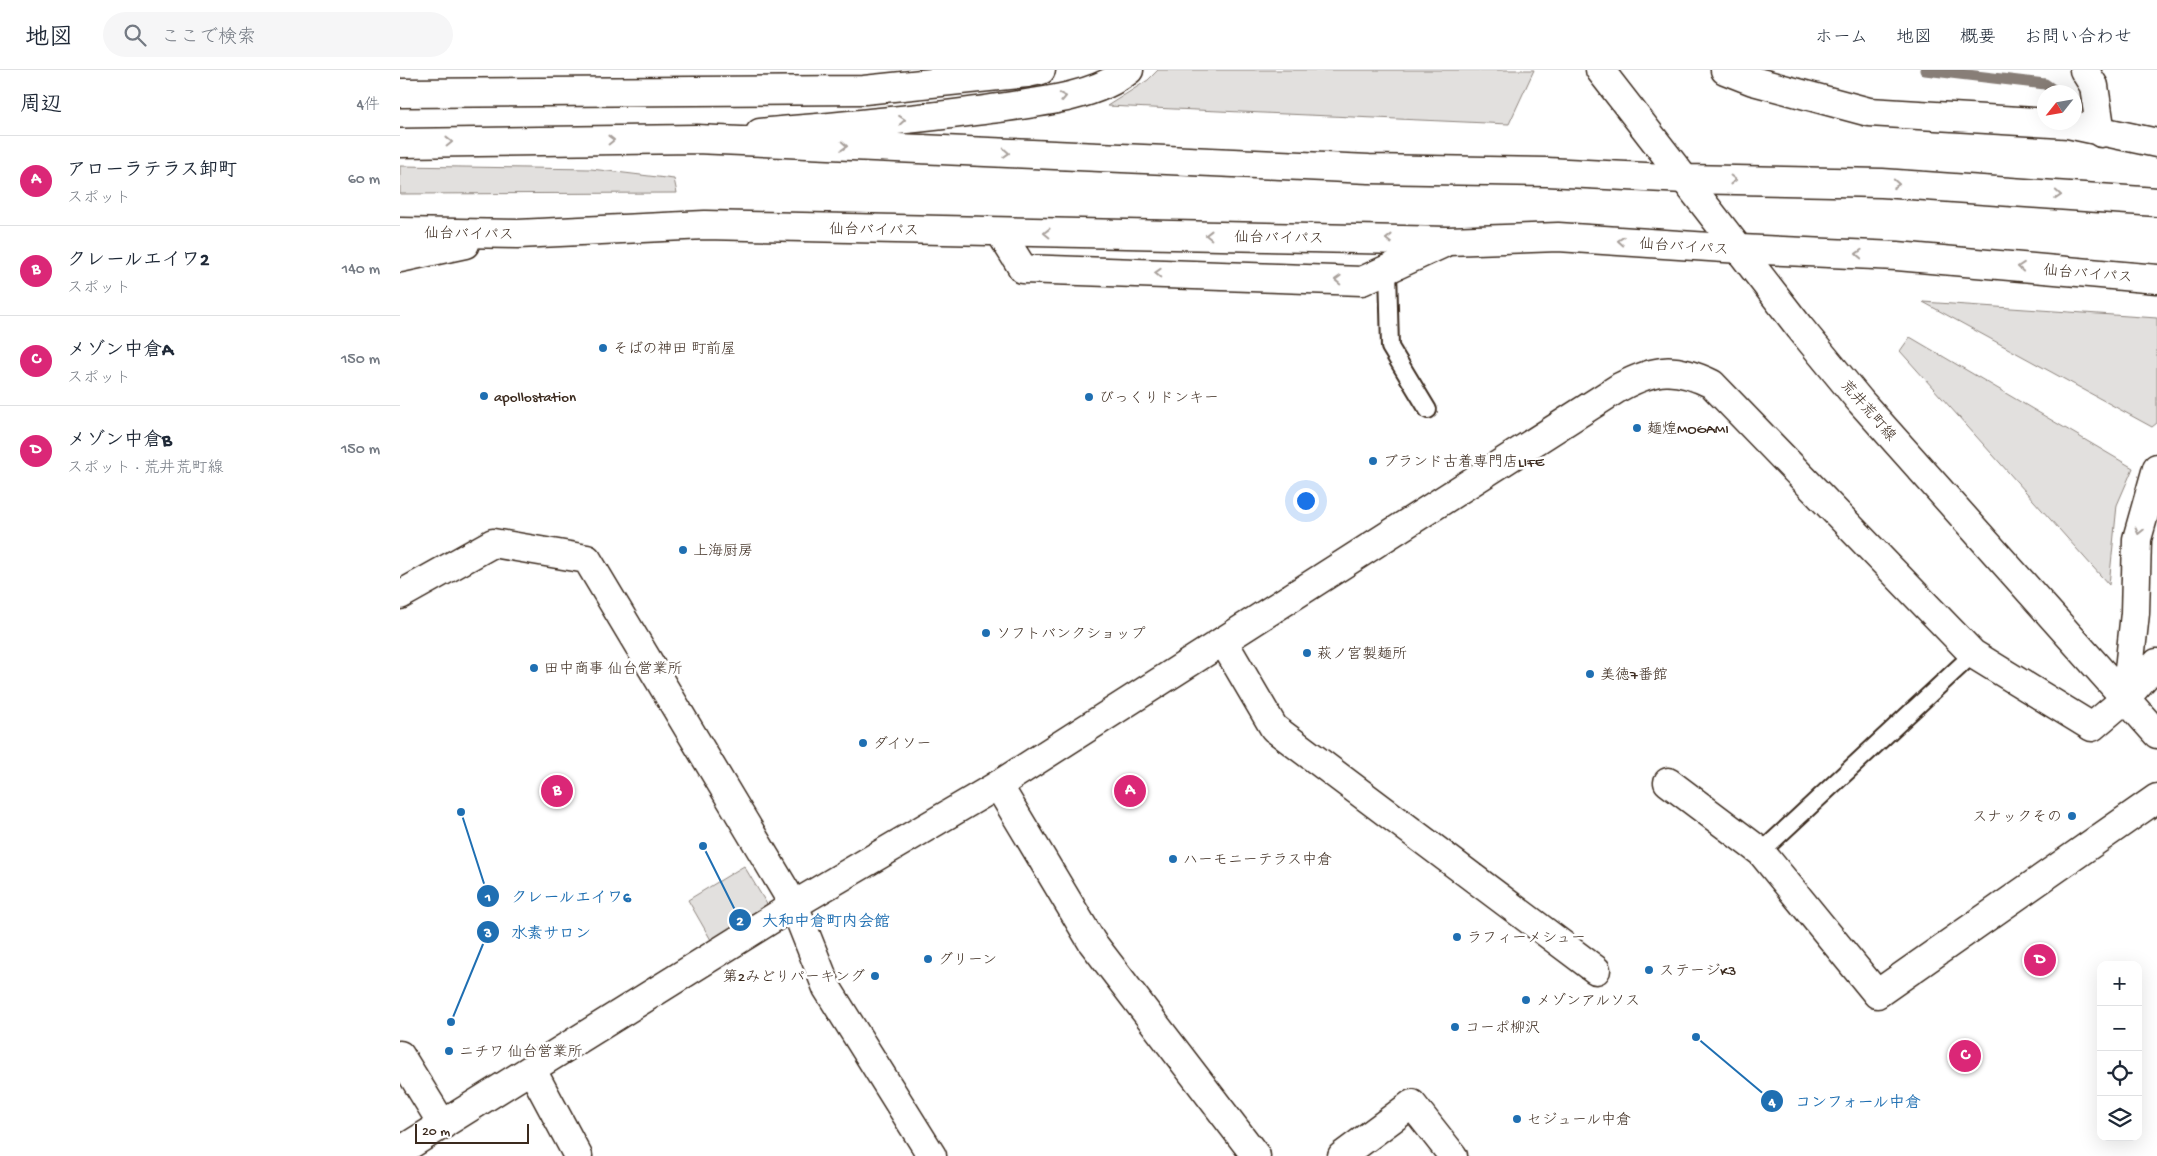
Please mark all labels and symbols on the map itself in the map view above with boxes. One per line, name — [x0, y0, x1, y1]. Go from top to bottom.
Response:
north arrow — [2037, 85, 2082, 130]
one-way arrow — [1058, 92, 1067, 103]
one-way arrow — [898, 115, 906, 126]
one-way arrow — [608, 135, 615, 145]
one-way arrow — [445, 137, 453, 148]
one-way arrow — [840, 140, 848, 151]
one-way arrow — [1002, 148, 1010, 158]
one-way arrow — [1730, 175, 1738, 185]
one-way arrow — [1892, 179, 1900, 190]
one-way arrow — [2054, 190, 2062, 201]
street label: 仙台バイパス — [829, 220, 919, 241]
street label: 仙台バイパス — [424, 224, 514, 245]
one-way arrow — [1042, 227, 1050, 238]
street label: 仙台バイパス — [1234, 228, 1324, 249]
one-way arrow — [1205, 230, 1212, 240]
one-way arrow — [1385, 234, 1393, 245]
street label: 仙台バイパス — [1638, 235, 1729, 260]
one-way arrow — [1617, 236, 1625, 247]
one-way arrow — [1855, 249, 1863, 260]
street label: 仙台バイパス — [2042, 261, 2133, 288]
one-way arrow — [2017, 262, 2025, 273]
one-way arrow — [1154, 268, 1162, 279]
one-way arrow — [1334, 274, 1342, 285]
place label: そばの神田 町前屋 — [613, 340, 736, 359]
marker: そばの神田 町前屋 — [597, 342, 609, 354]
street label: 荒井荒町線 — [1836, 376, 1900, 446]
place label: apollostation — [494, 389, 576, 407]
marker: apollostation — [478, 390, 490, 402]
place label: びっくりドンキー — [1099, 390, 1219, 408]
marker: びっくりドンキー — [1083, 391, 1095, 403]
place label: 麺煌MOGAMI — [1647, 420, 1729, 439]
marker: 麺煌MOGAMI — [1631, 422, 1643, 434]
place label: ブランド古着専門店LIFE — [1383, 453, 1545, 472]
marker: ブランド古着専門店LIFE — [1367, 455, 1379, 467]
your location — [1293, 488, 1319, 514]
one-way arrow — [2134, 527, 2145, 536]
place label: 上海厨房 — [693, 542, 753, 561]
marker: 上海厨房 — [677, 544, 689, 556]
place label: ソフトバンクショップ — [996, 626, 1145, 644]
marker: ソフトバンクショップ — [980, 627, 992, 639]
place label: 萩ノ宮製麺所 — [1317, 645, 1407, 664]
marker: 萩ノ宮製麺所 — [1301, 647, 1313, 659]
place label: 田中商事 仙台営業所 — [544, 660, 683, 679]
marker: 田中商事 仙台営業所 — [528, 662, 540, 674]
place label: 美徳7番館 — [1600, 666, 1668, 685]
marker: 美徳7番館 — [1584, 668, 1596, 680]
place label: ダイソー — [873, 735, 932, 754]
marker: ダイソー — [857, 737, 869, 749]
pin: B — [541, 772, 573, 810]
pin: A — [1114, 772, 1146, 810]
place label: スナックその — [1972, 809, 2062, 827]
marker: スナックその — [2066, 810, 2078, 822]
place label: ハーモニーテラス中倉 — [1183, 851, 1332, 870]
marker: ハーモニーテラス中倉 — [1167, 853, 1179, 865]
callout: クレールエイワ6 — [475, 881, 641, 912]
text: 1 — [484, 889, 491, 907]
text: クレールエイワ6 — [511, 890, 632, 909]
callout: 大和中倉町内会館 — [727, 905, 900, 936]
text: 大和中倉町内会館 — [762, 912, 890, 933]
text: 2 — [736, 913, 744, 931]
callout: 水素サロン — [476, 917, 601, 948]
text: 水素サロン — [511, 924, 591, 945]
text: 3 — [483, 925, 492, 943]
place label: ラフィーメシュー — [1467, 930, 1586, 948]
marker: ラフィーメシュー — [1451, 931, 1463, 943]
pin: D — [2024, 941, 2056, 979]
place label: グリーン — [938, 951, 997, 970]
marker: グリーン — [922, 953, 934, 965]
place label: ステージK3 — [1659, 963, 1736, 981]
marker: ステージK3 — [1643, 964, 1655, 976]
place label: 第2みどりパーキング — [723, 968, 865, 987]
marker: 第2みどりパーキング — [869, 970, 881, 982]
place label: メゾンアルソス — [1536, 992, 1640, 1011]
marker: メゾンアルソス — [1520, 994, 1532, 1006]
place label: コーポ柳沢 — [1465, 1020, 1540, 1038]
marker: コーポ柳沢 — [1449, 1021, 1461, 1033]
pin: C — [1949, 1037, 1981, 1075]
place label: ニチワ 仙台営業所 — [459, 1043, 583, 1062]
marker: ニチワ 仙台営業所 — [443, 1045, 455, 1057]
callout: コンフォール中倉 — [1759, 1086, 1932, 1117]
text: コンフォール中倉 — [1795, 1093, 1921, 1114]
text: 4 — [1767, 1094, 1776, 1112]
place label: セジュール中倉 — [1527, 1111, 1631, 1130]
marker: セジュール中倉 — [1511, 1113, 1523, 1125]
scale bar — [415, 1121, 529, 1144]

